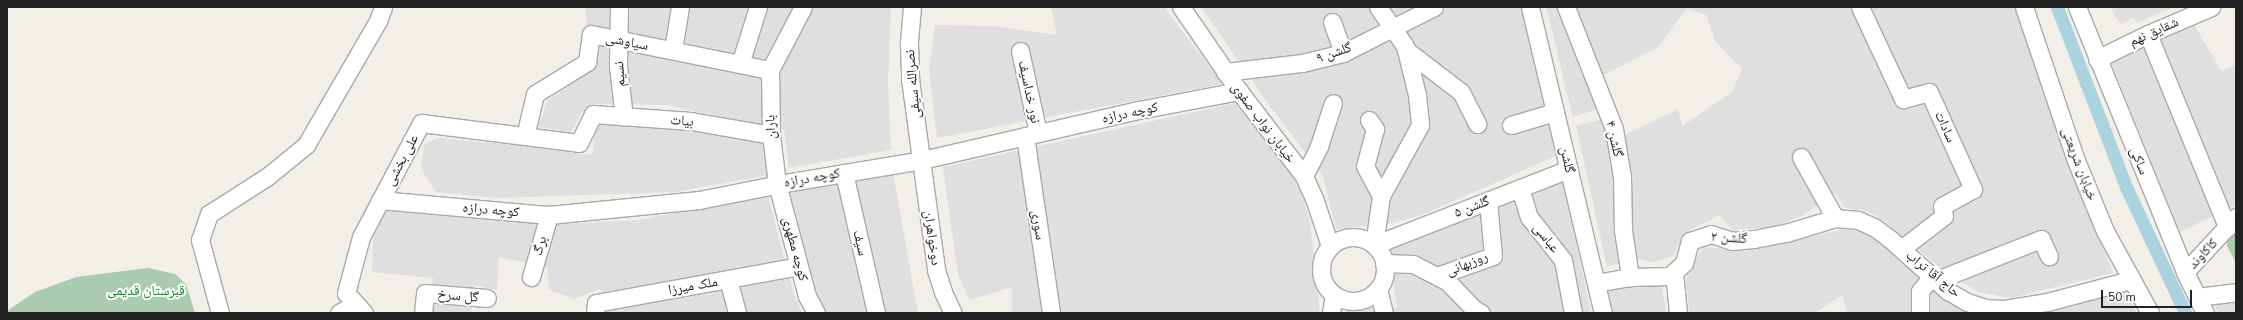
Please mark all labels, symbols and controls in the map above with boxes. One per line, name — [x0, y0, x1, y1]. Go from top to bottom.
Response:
street label: شقایق نهم — [2127, 14, 2181, 50]
street label: سیاوشی — [604, 30, 650, 54]
street label: گلشن ۹ — [1314, 39, 1354, 67]
street label: نصرالله سیفی — [902, 49, 924, 119]
street label: نور خداسیف — [1014, 59, 1044, 125]
street label: نسیم — [611, 61, 629, 87]
street label: خیابان نواب صفوی — [1227, 79, 1299, 167]
street label: کوچه درازه — [1100, 99, 1160, 127]
street label: سادات — [1931, 109, 1959, 145]
street label: بیات — [670, 112, 694, 130]
street label: باران — [762, 114, 780, 140]
street label: گلشن ۴ — [1602, 119, 1626, 159]
street label: خیابان شریعتی — [2057, 125, 2101, 203]
street label: علی بخشی — [381, 131, 423, 189]
street label: گلشن — [1556, 145, 1578, 175]
street label: ساکی — [2126, 145, 2152, 177]
street label: کوچه درازه — [783, 165, 841, 191]
street label: گلشن ۵ — [1452, 193, 1492, 221]
street label: کوچه درازه — [462, 199, 520, 221]
street label: دوخواهران — [920, 209, 944, 267]
street label: سوری — [1028, 209, 1048, 241]
street label: کوچه مطهری — [778, 215, 812, 283]
street label: عباسی — [1529, 220, 1563, 256]
street label: گلشن ۲ — [1710, 228, 1748, 248]
street label: سیف — [849, 229, 871, 257]
street label: برگ — [529, 234, 551, 258]
street label: کاکاوند — [2185, 235, 2221, 273]
street label: حاج آقا تراب — [1902, 247, 1964, 301]
street label: روزبهانی — [1444, 248, 1490, 280]
street label: ملک میرزا — [667, 273, 719, 299]
scale bar — [2103, 282, 2194, 308]
park label: قبرستان قدیمی — [107, 283, 185, 299]
street label: گل سرخ — [437, 286, 479, 306]
text: 50 m — [2108, 289, 2136, 305]

